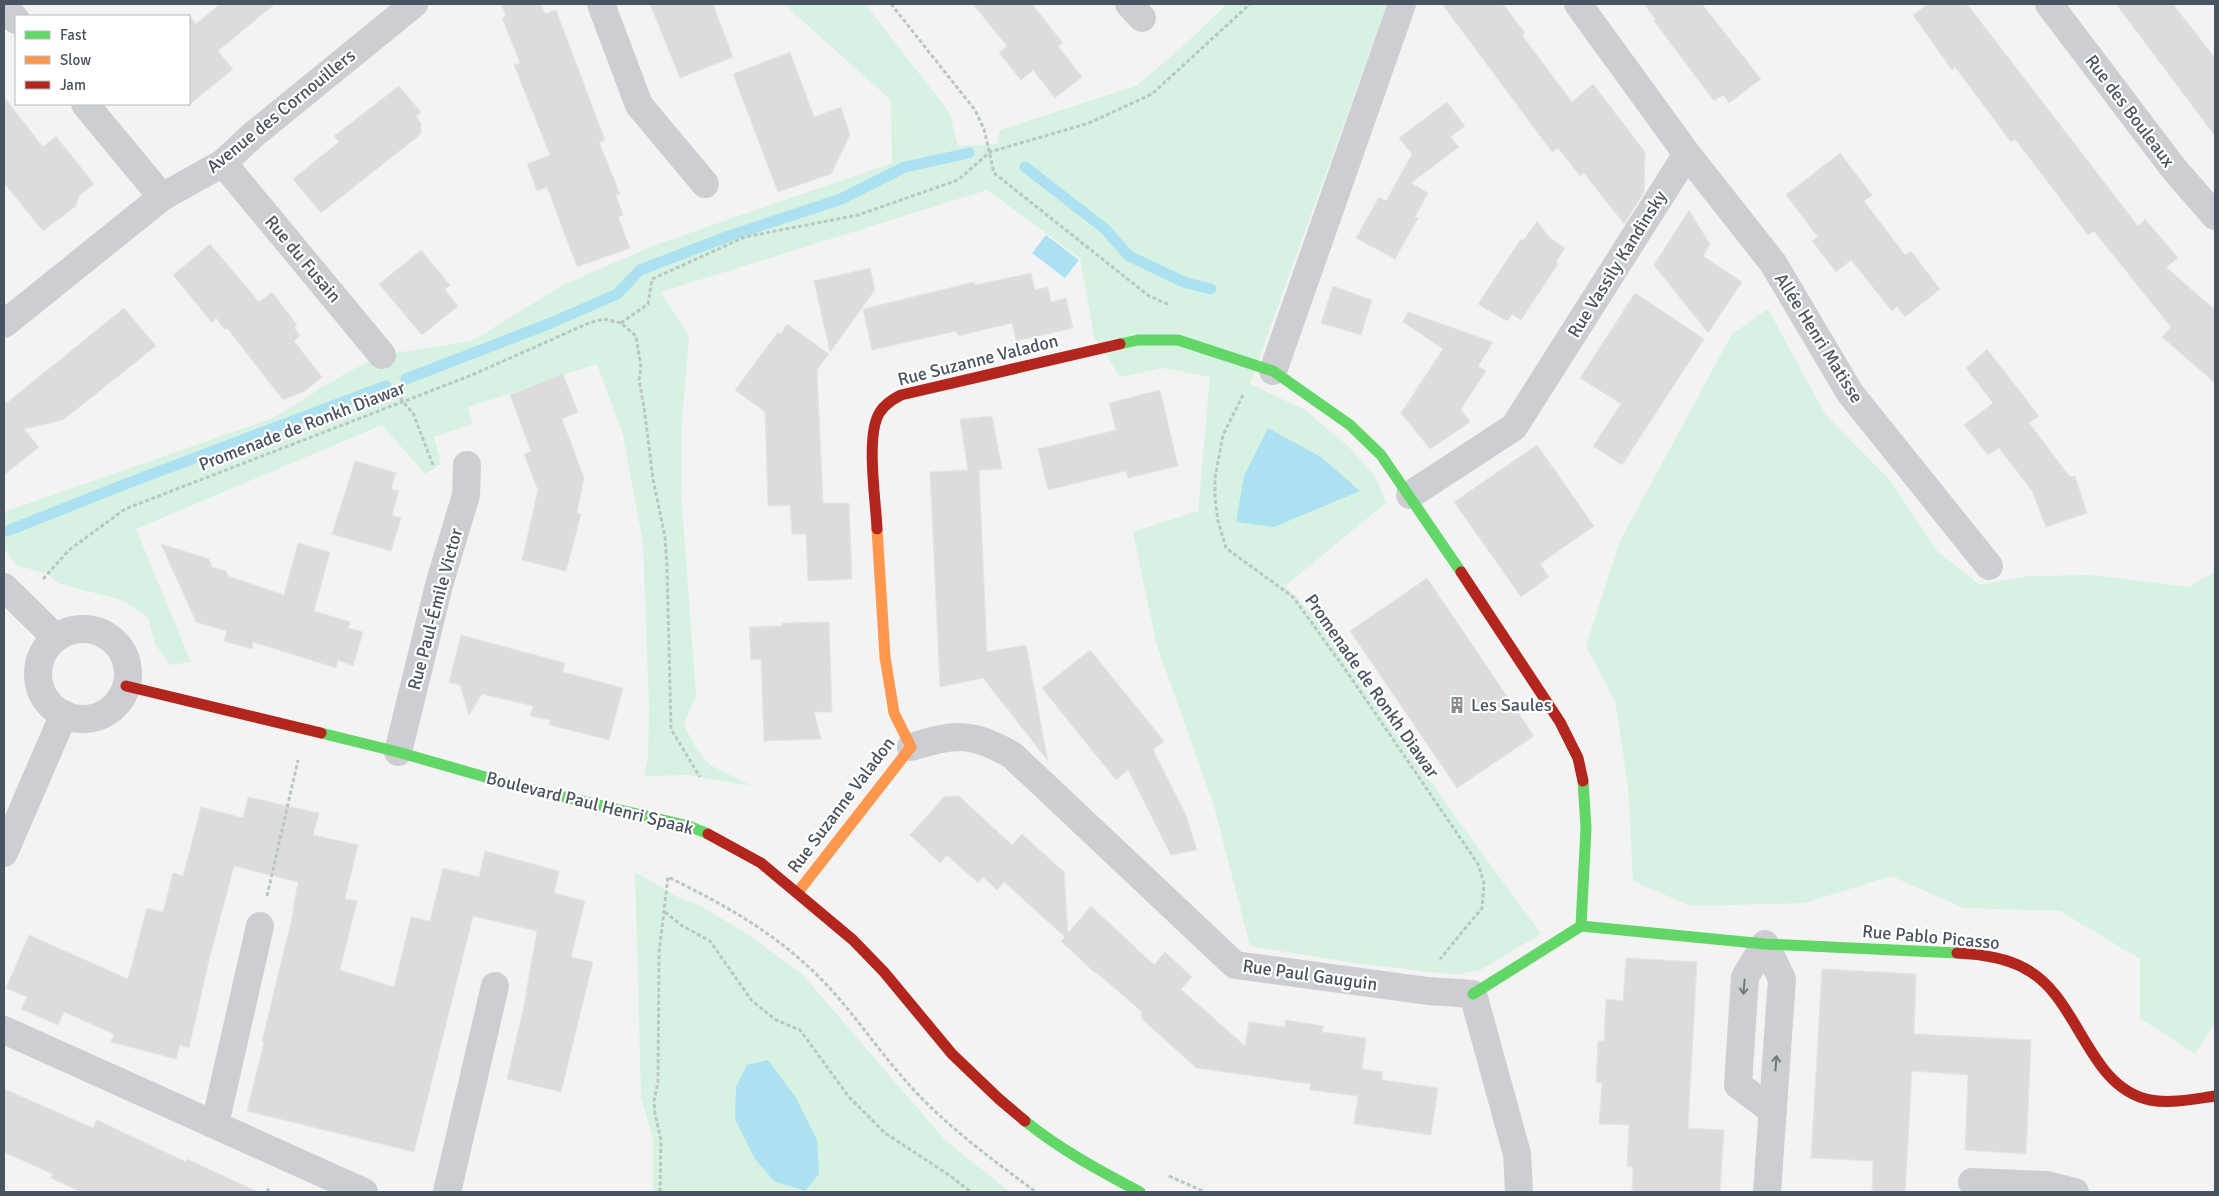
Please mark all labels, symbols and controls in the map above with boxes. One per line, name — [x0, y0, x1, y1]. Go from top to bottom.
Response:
legend — [15, 15, 190, 105]
text: Fast — [60, 26, 87, 44]
street label: Avenue des Cornouillers — [202, 44, 360, 178]
street label: Rue des Bouleaux — [2081, 50, 2180, 172]
text: Slow — [60, 51, 91, 69]
text: Jam — [60, 76, 86, 94]
street label: Rue Vassily Kandinsky — [1563, 186, 1671, 342]
street label: Rue du Fusain — [260, 211, 346, 307]
street label: Allée Henri Matisse — [1770, 269, 1868, 407]
street label: Rue Suzanne Valadon — [895, 329, 1061, 391]
street label: Promenade de Ronkh Diawar — [196, 376, 409, 476]
street label: Rue Paul-Émile Victor — [403, 525, 467, 692]
street label: Promenade de Ronkh Diawar — [1300, 590, 1444, 782]
place label: Les Saules — [1471, 694, 1552, 716]
building icon: Les Saules — [1447, 695, 1467, 715]
street label: Rue Suzanne Valadon — [783, 733, 899, 877]
street label: Boulevard Paul Henri Spaak — [484, 767, 696, 839]
street label: Rue Pablo Picasso — [1861, 920, 2001, 954]
street label: Rue Paul Gauguin — [1241, 955, 1379, 995]
one-way arrow — [1740, 978, 1749, 994]
one-way arrow — [1771, 1055, 1781, 1071]

